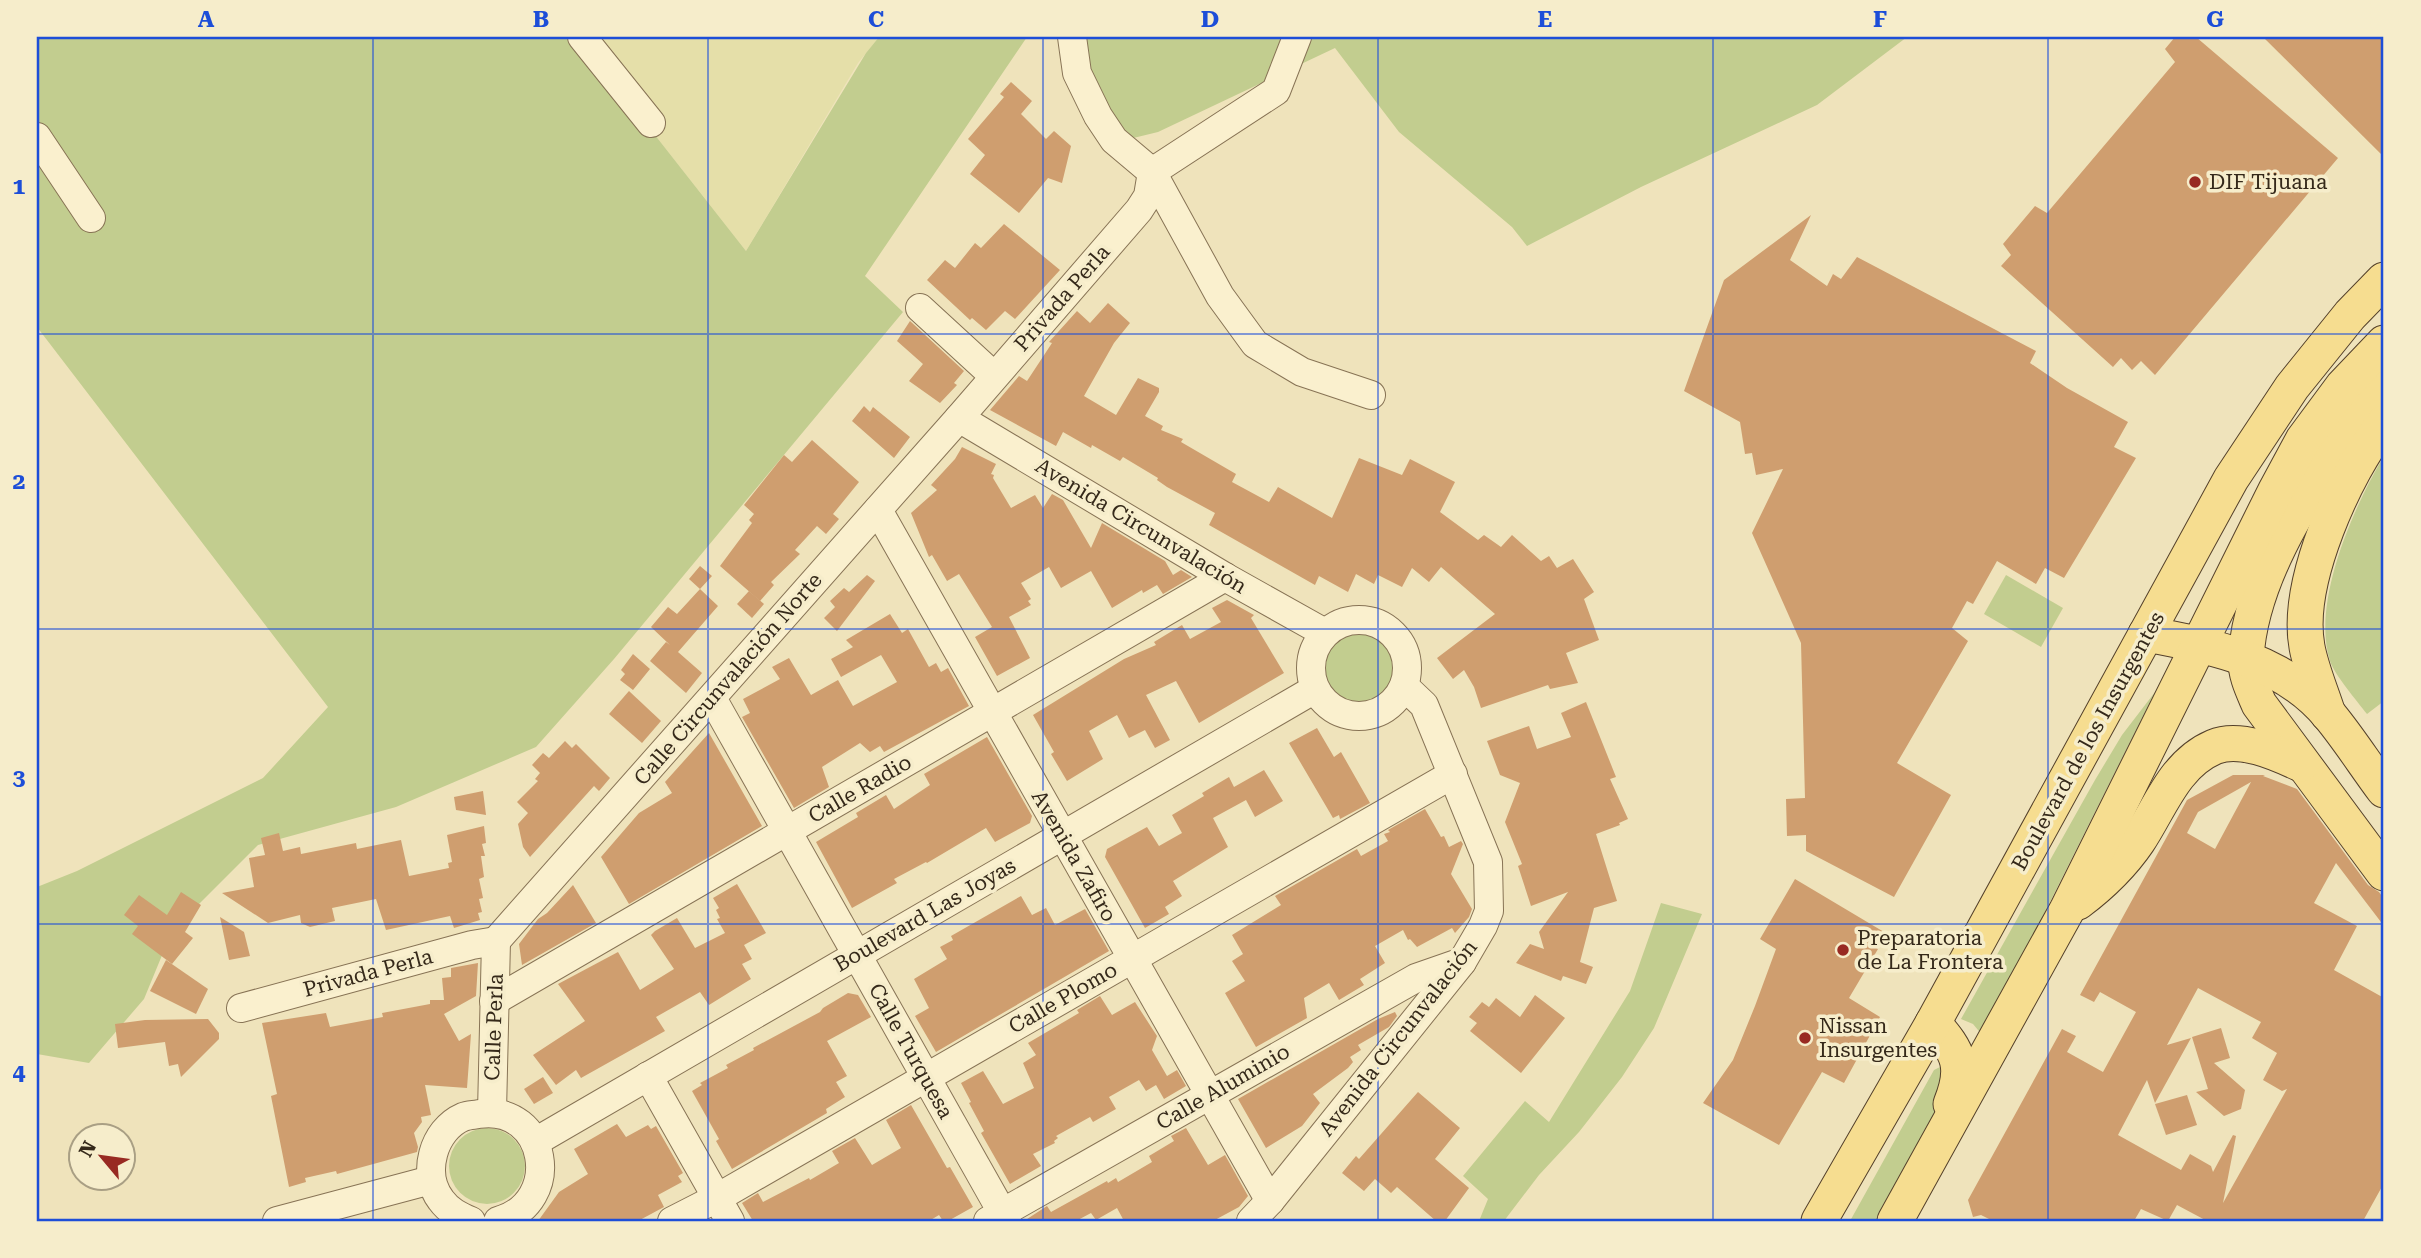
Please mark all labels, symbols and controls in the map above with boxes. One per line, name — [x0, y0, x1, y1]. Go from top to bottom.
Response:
text: A — [198, 6, 215, 33]
text: B — [533, 6, 549, 33]
text: C — [868, 6, 884, 33]
text: D — [1201, 6, 1219, 33]
text: E — [1538, 6, 1552, 33]
text: F — [1873, 6, 1887, 33]
text: G — [2206, 6, 2224, 33]
place label: DIF Tijuana — [2209, 170, 2328, 194]
text: 1 — [13, 173, 26, 200]
marker: DIF Tijuana — [2187, 174, 2203, 190]
street label: Privada Perla — [1009, 239, 1115, 356]
street label: Avenida Circunvalación — [1031, 453, 1251, 599]
text: 2 — [13, 468, 25, 495]
street label: Calle Circunvalación Norte — [629, 568, 827, 790]
street label: Boulevard de los Insurgentes — [2007, 608, 2169, 874]
street label: Calle Radio — [804, 750, 916, 828]
text: 3 — [13, 764, 26, 791]
street label: Avenida Zafiro — [1027, 786, 1121, 926]
street label: Boulevard Las Joyas — [830, 853, 1020, 977]
place label: Preparatoria de La Frontera — [1857, 926, 2004, 974]
street label: Avenida Circunvalación — [1314, 935, 1482, 1141]
marker: Preparatoria de La Frontera — [1835, 942, 1851, 958]
street label: Privada Perla — [301, 944, 436, 1002]
street label: Calle Plomo — [1005, 957, 1121, 1039]
street label: Calle Perla — [480, 972, 508, 1081]
street label: Calle Turquesa — [864, 979, 958, 1123]
place label: Nissan Insurgentes — [1819, 1014, 1937, 1062]
marker: Nissan Insurgentes — [1797, 1030, 1813, 1046]
street label: Calle Aluminio — [1152, 1039, 1294, 1135]
text: 4 — [13, 1059, 26, 1086]
north arrow — [66, 1122, 136, 1192]
text: N — [74, 1137, 101, 1161]

